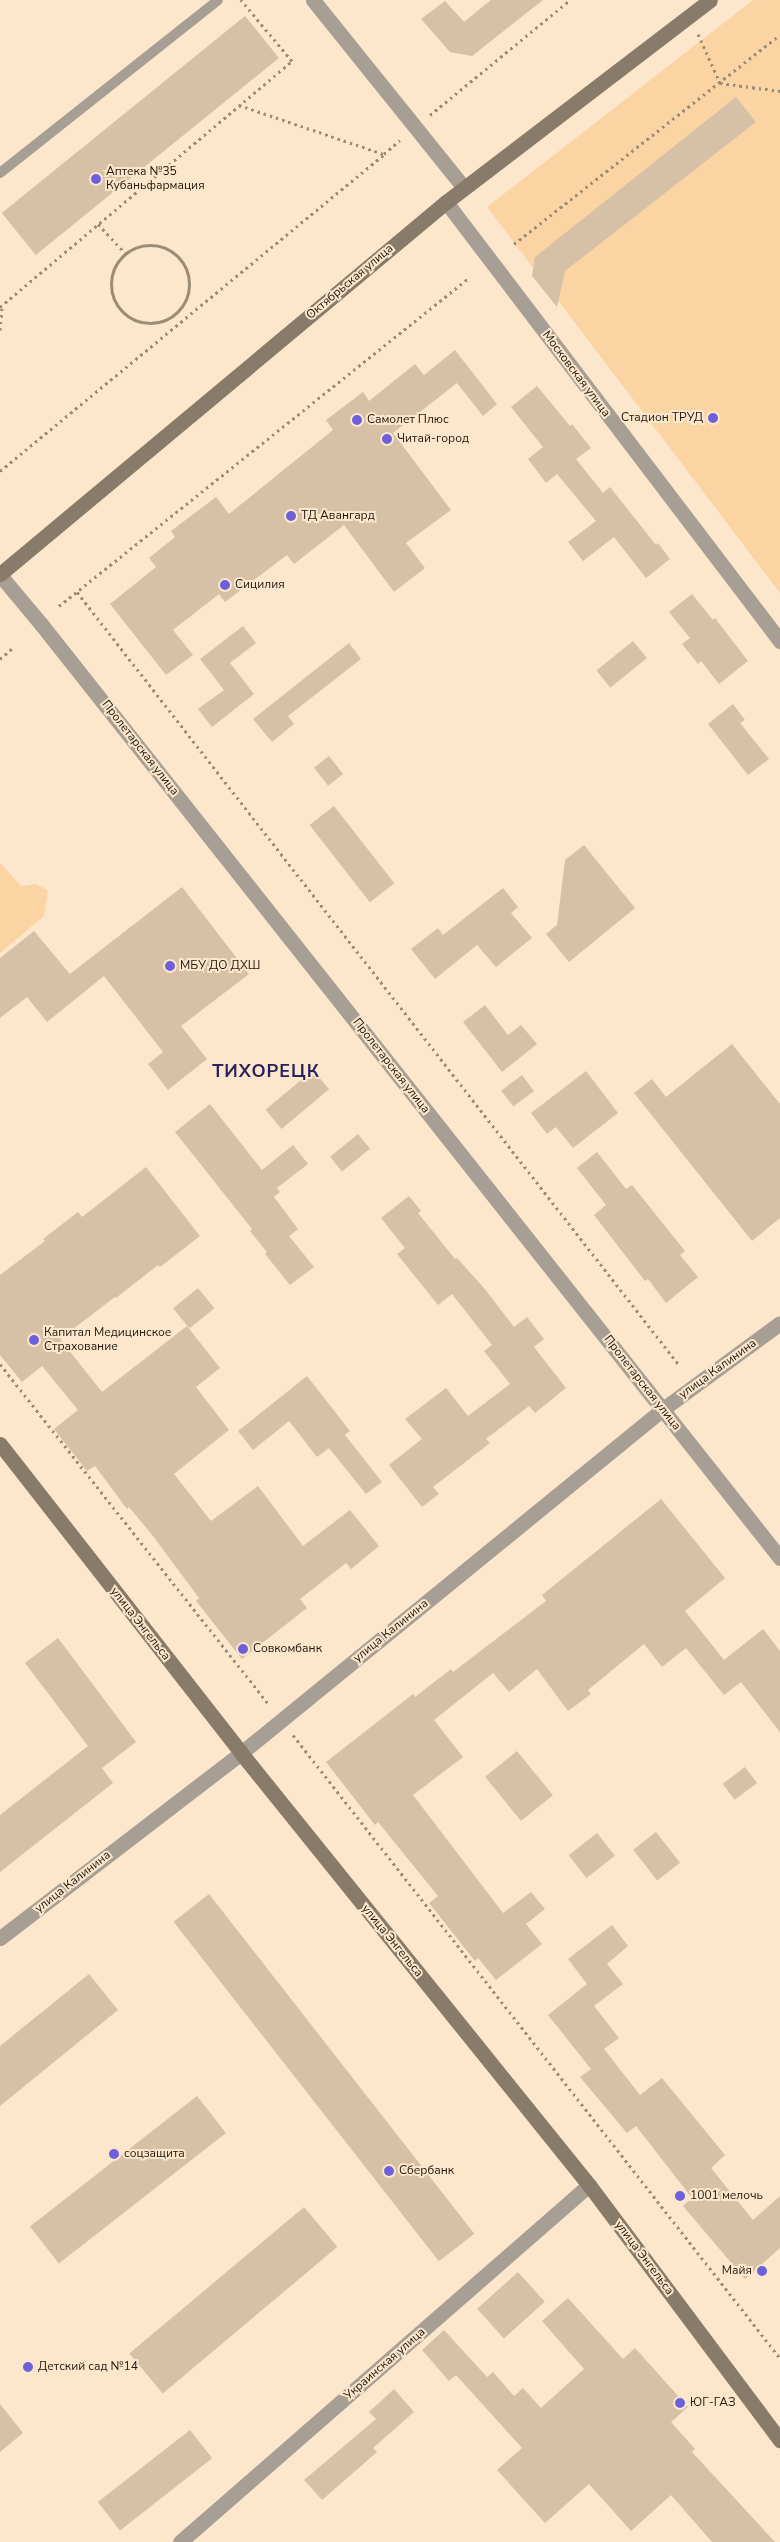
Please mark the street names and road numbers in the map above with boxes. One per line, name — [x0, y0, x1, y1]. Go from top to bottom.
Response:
street label: Октябрьская улица — [304, 241, 396, 323]
street label: Московская улица — [539, 328, 613, 420]
street label: Пролетарская улица — [98, 698, 182, 798]
street label: Пролетарская улица — [349, 1016, 433, 1116]
street label: Пролетарская улица — [600, 1333, 684, 1433]
street label: улица Калинина — [676, 1336, 760, 1402]
street label: улица Энгельса — [107, 1585, 173, 1663]
street label: улица Калинина — [351, 1596, 431, 1666]
street label: улица Калинина — [32, 1848, 114, 1916]
street label: улица Энгельса — [358, 1902, 426, 1980]
street label: улица Энгельса — [612, 2218, 676, 2298]
street label: Украинская улица — [342, 2325, 428, 2403]

